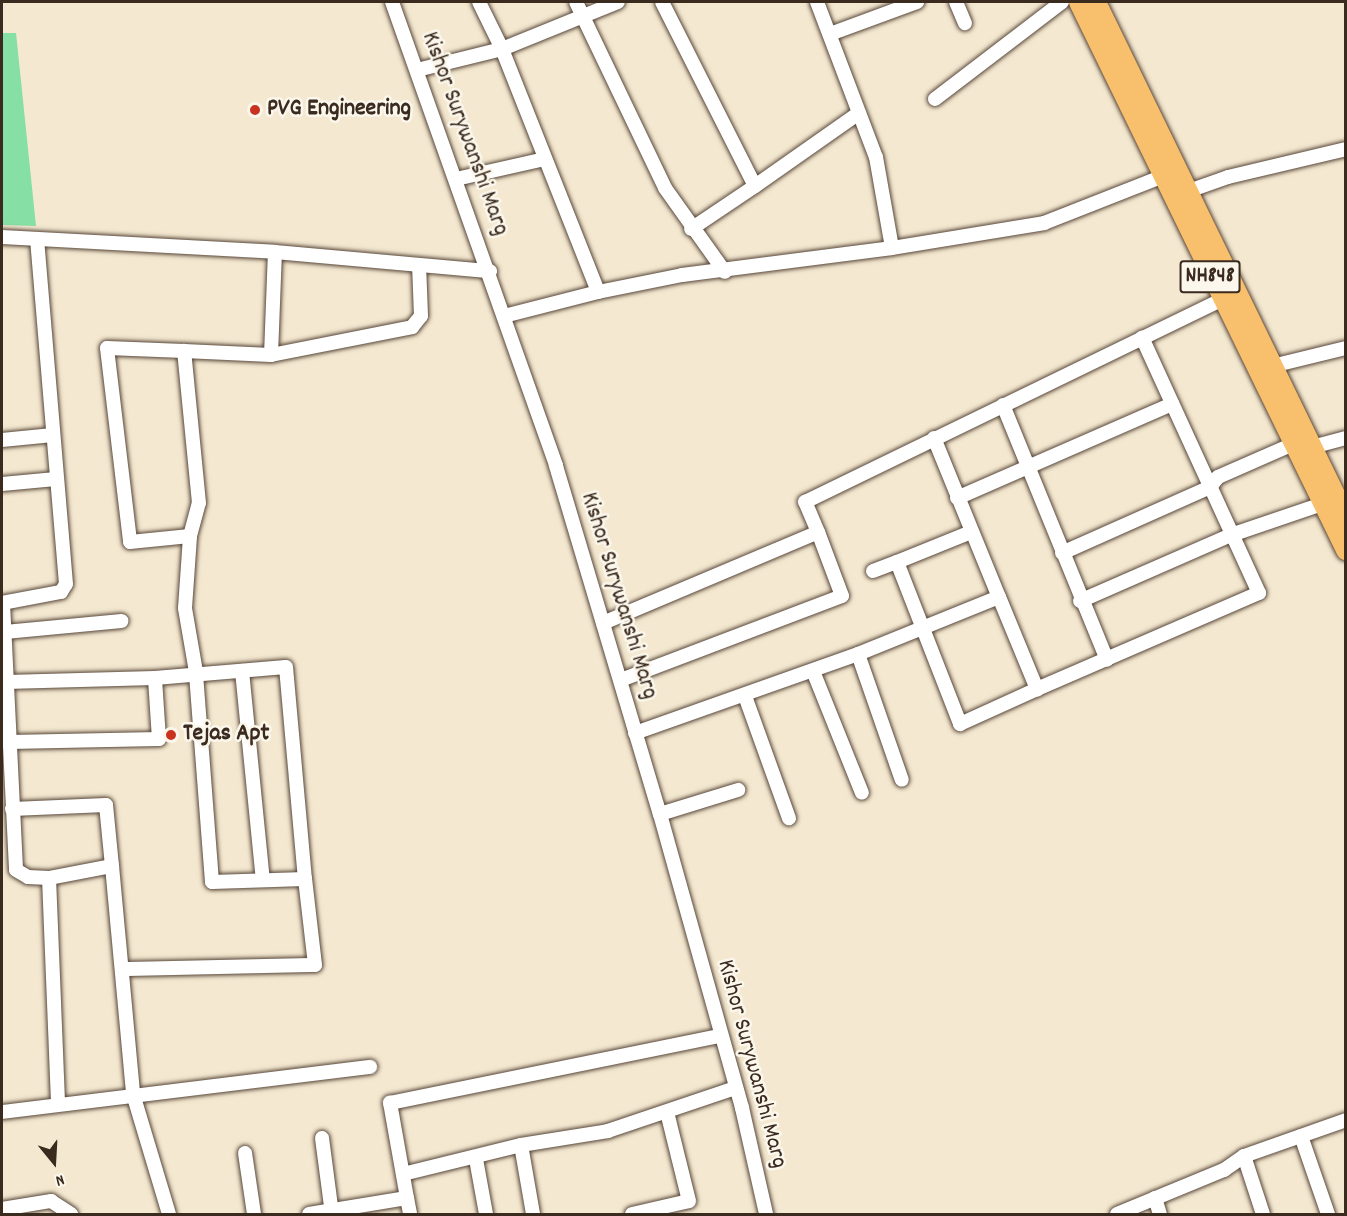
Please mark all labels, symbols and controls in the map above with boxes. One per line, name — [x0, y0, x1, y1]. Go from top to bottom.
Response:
street label: Kishor Surywanshi Marg — [414, 28, 514, 240]
place label: PVG Engineering — [267, 96, 411, 124]
marker: PVG Engineering — [248, 103, 262, 117]
road number: NH848 — [1178, 258, 1242, 296]
street label: Kishor Surywanshi Marg — [573, 489, 663, 703]
place label: Tejas Apt — [183, 721, 269, 749]
marker: Tejas Apt — [164, 728, 178, 742]
street label: Kishor Surywanshi Marg — [709, 957, 793, 1171]
north arrow — [24, 1132, 84, 1192]
text: N — [52, 1167, 67, 1192]

